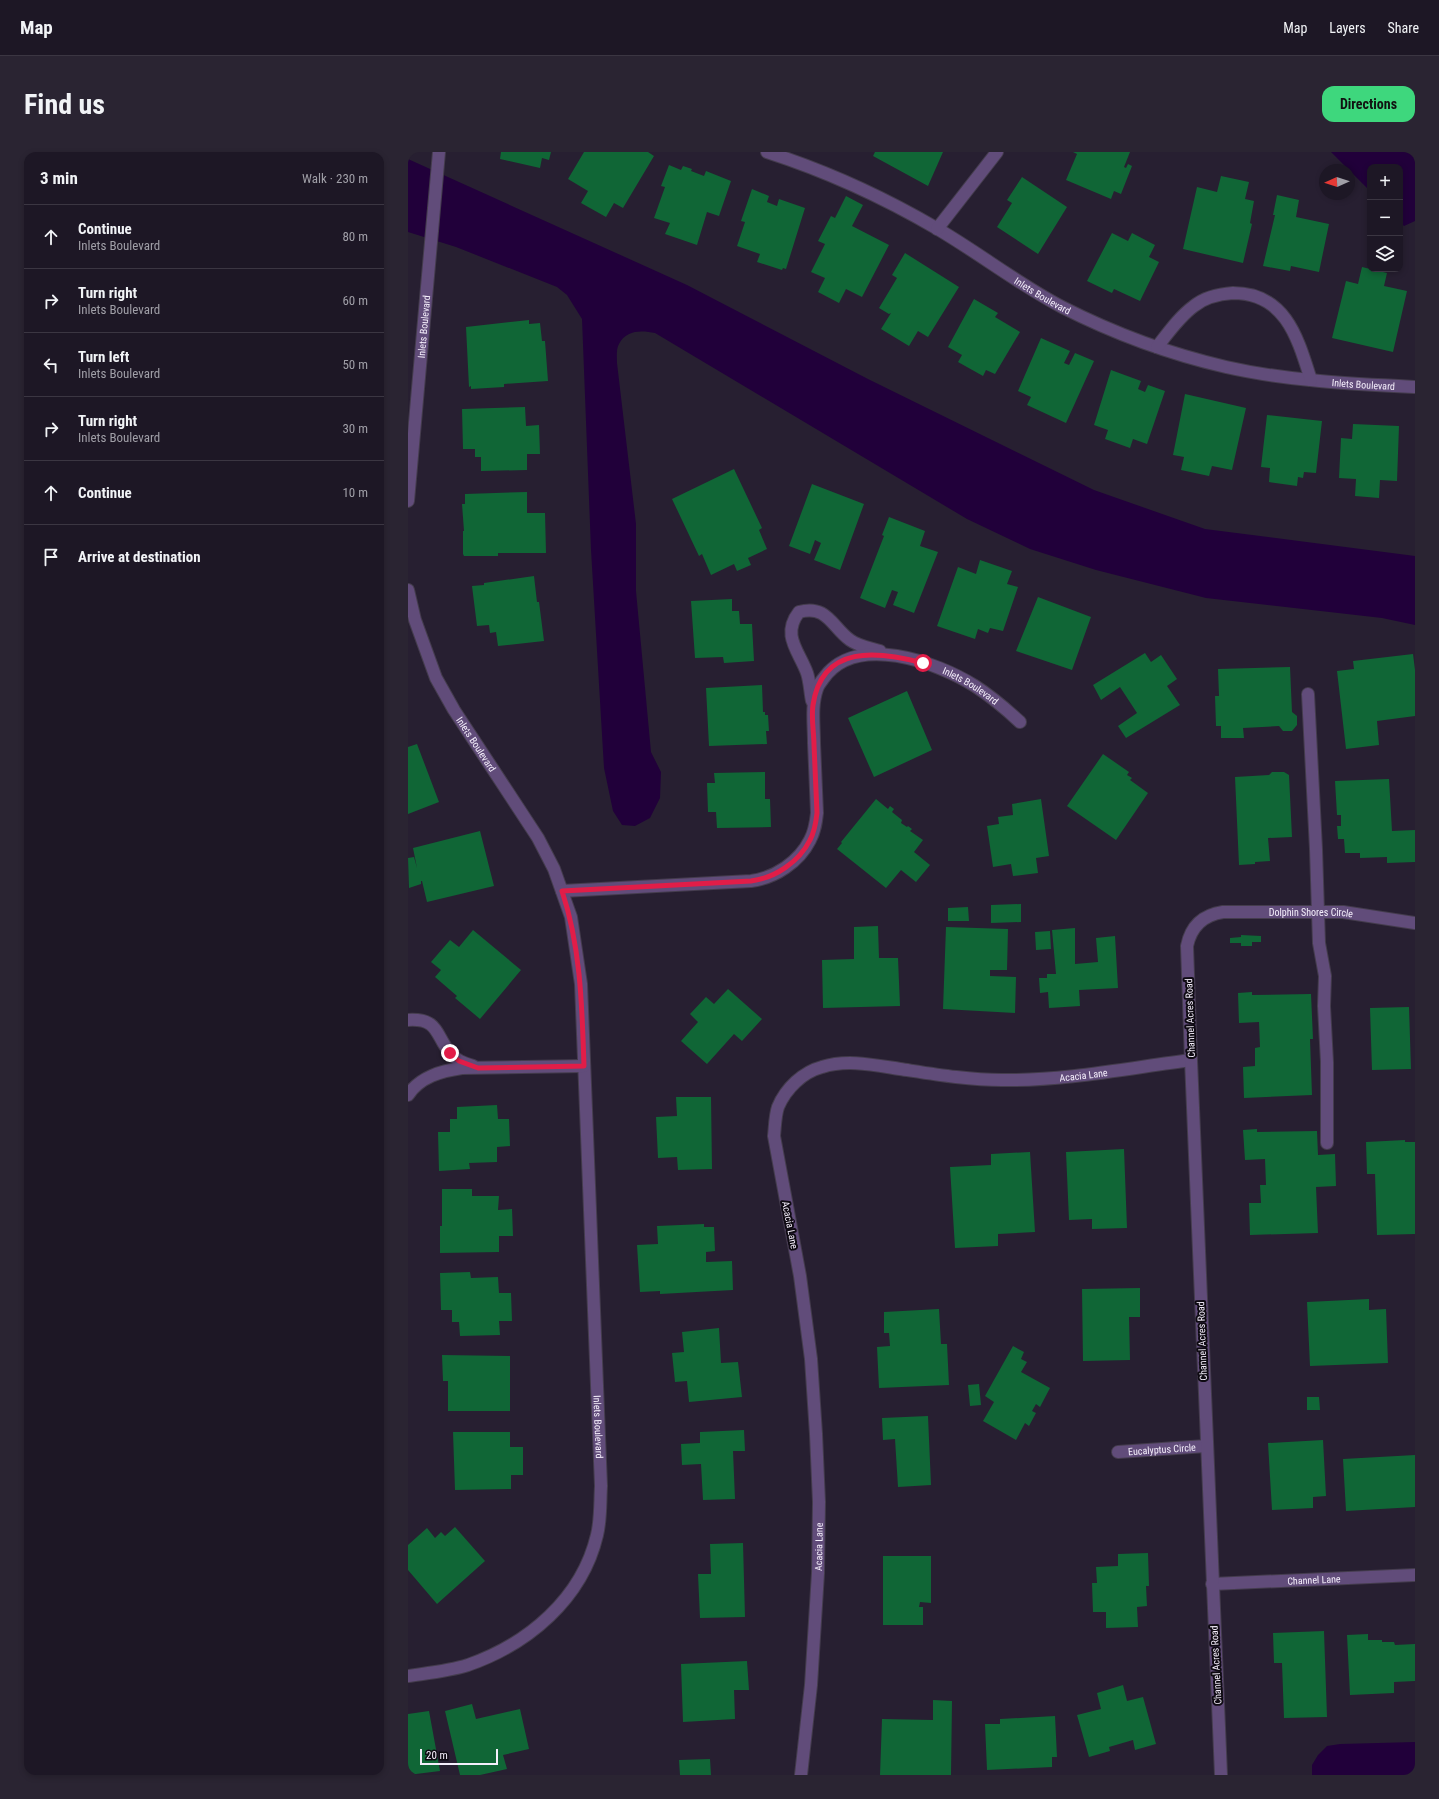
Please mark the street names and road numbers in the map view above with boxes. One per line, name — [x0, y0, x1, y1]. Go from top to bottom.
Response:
street label: Inlets Boulevard — [1013, 275, 1073, 316]
street label: Inlets Boulevard — [415, 295, 432, 359]
street label: Inlets Boulevard — [1331, 377, 1395, 392]
street label: Inlets Boulevard — [941, 665, 1001, 706]
street label: Inlets Boulevard — [454, 715, 498, 774]
street label: Dolphin Shores Circle — [1269, 906, 1354, 919]
street label: Channel Acres Road — [1183, 978, 1197, 1058]
street label: Acacia Lane — [1059, 1066, 1109, 1083]
street label: Acacia Lane — [780, 1200, 800, 1250]
street label: Channel Acres Road — [1195, 1301, 1209, 1381]
street label: Inlets Boulevard — [592, 1395, 605, 1459]
street label: Eucalyptus Circle — [1128, 1441, 1196, 1457]
street label: Acacia Lane — [813, 1522, 824, 1571]
street label: Channel Lane — [1287, 1573, 1341, 1586]
street label: Channel Acres Road — [1208, 1625, 1224, 1705]

